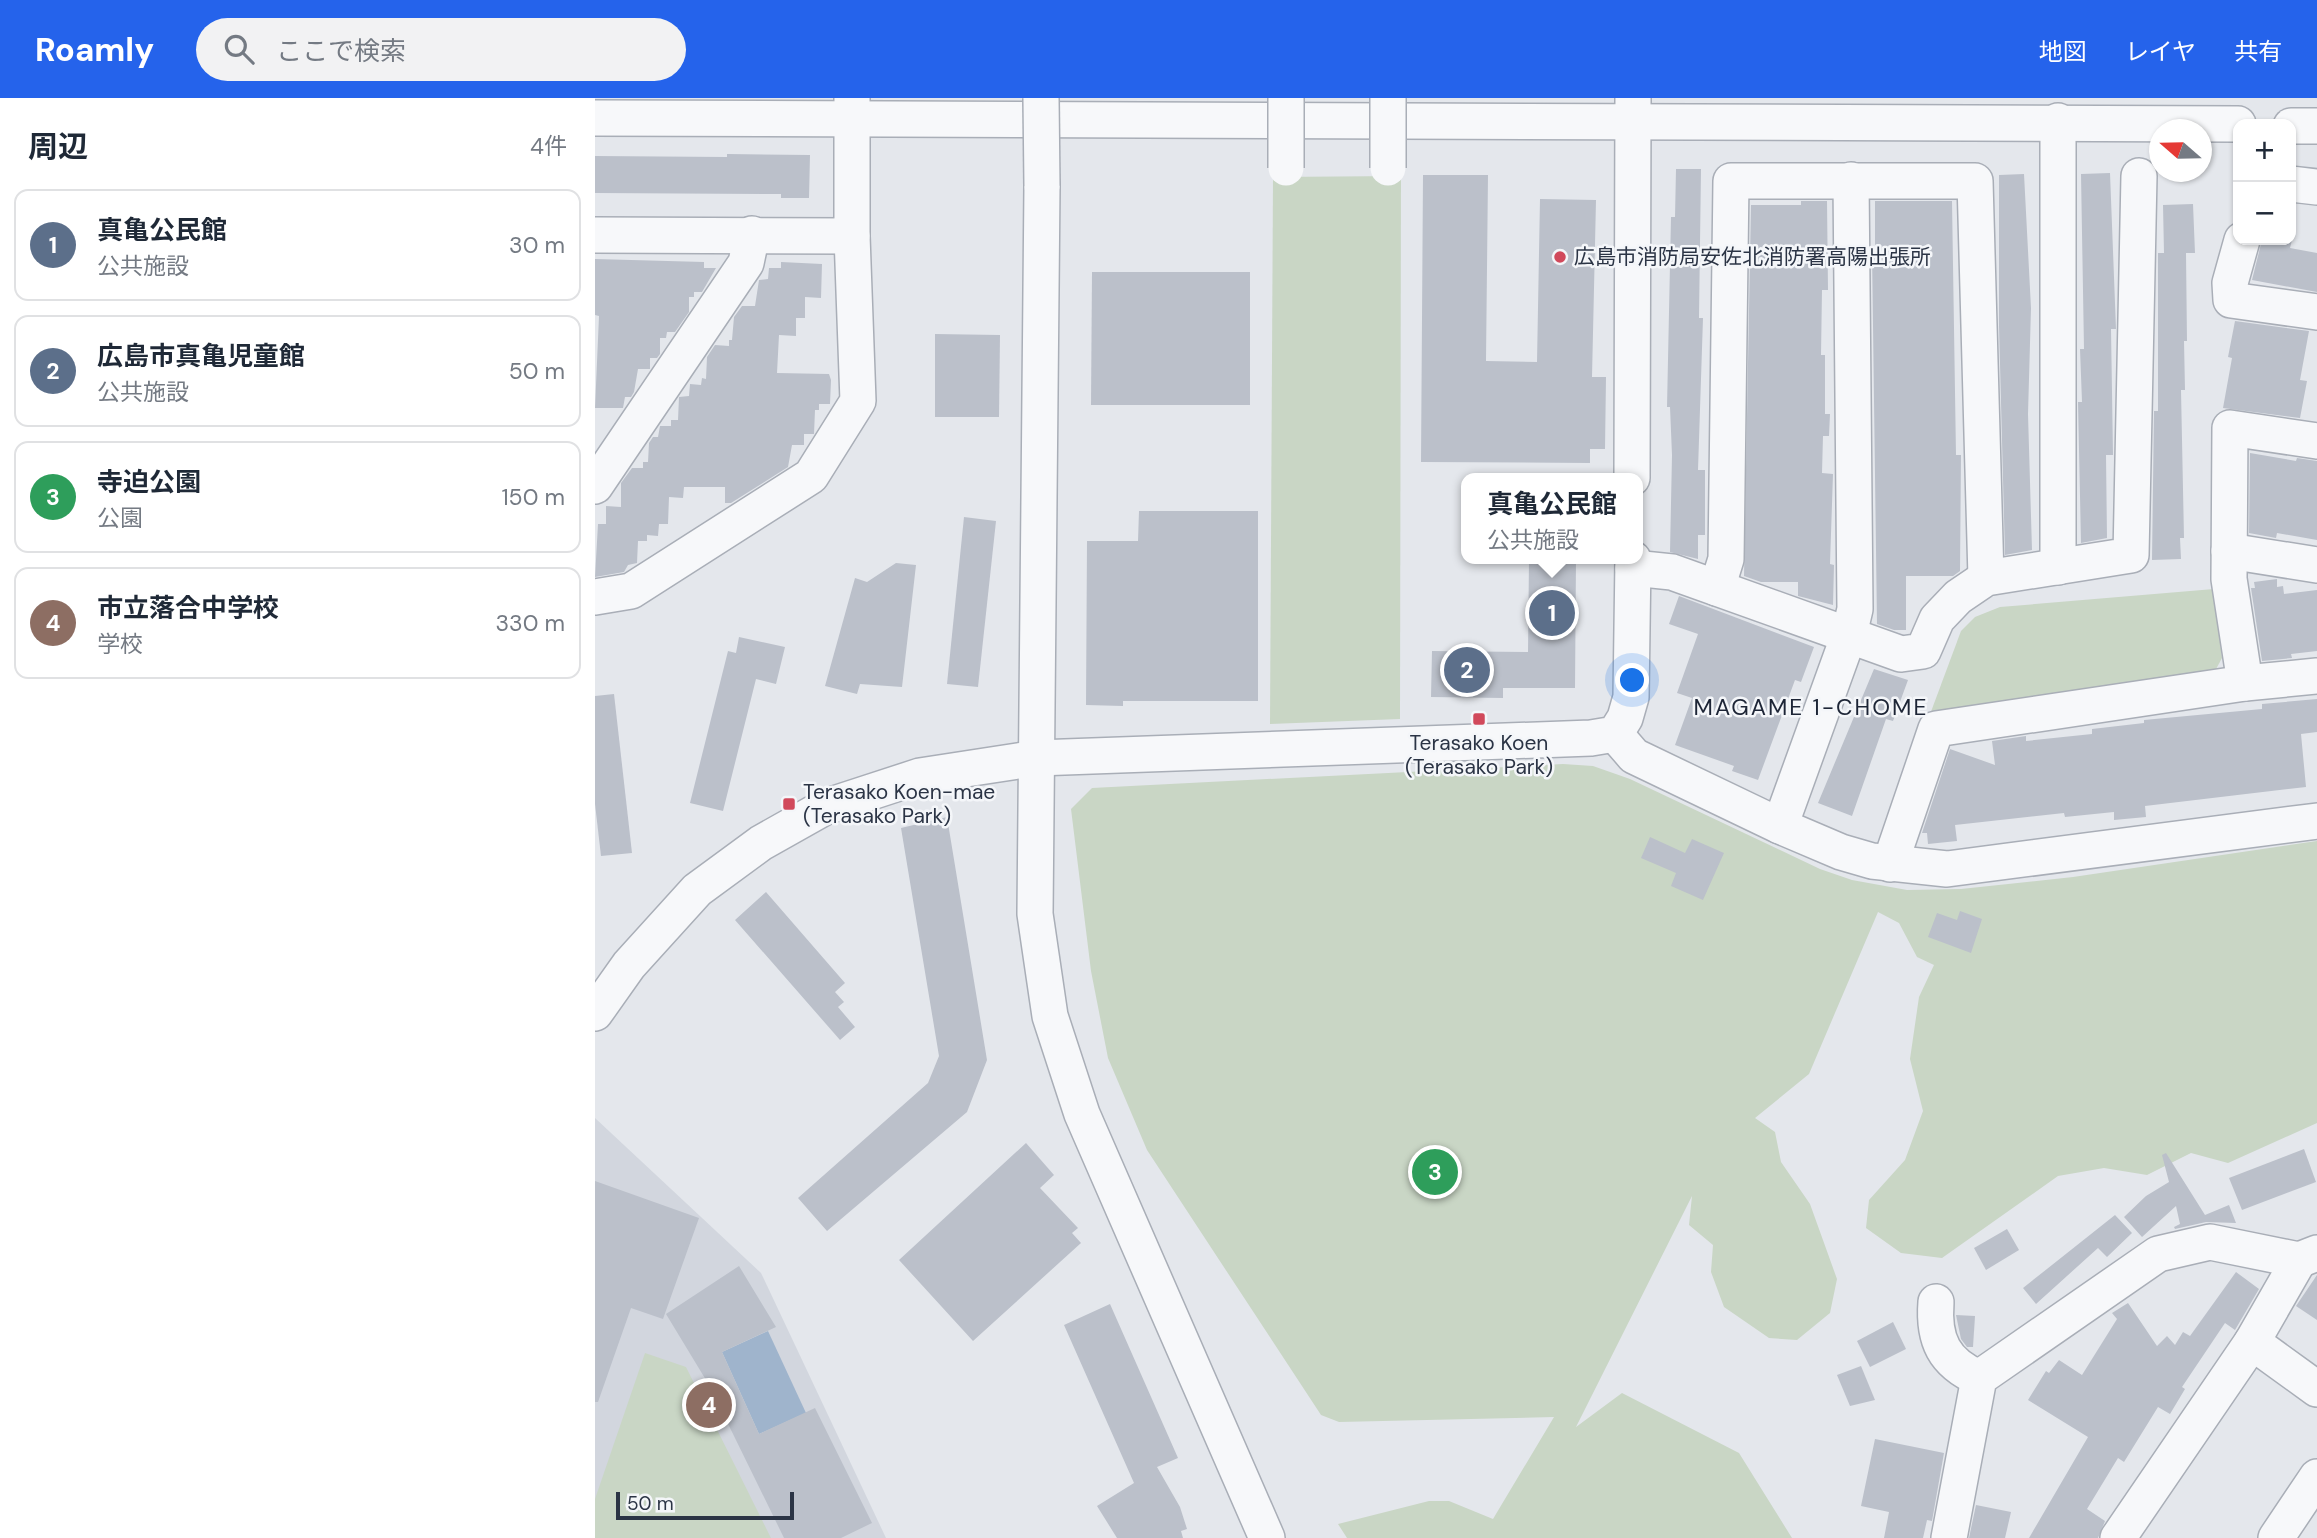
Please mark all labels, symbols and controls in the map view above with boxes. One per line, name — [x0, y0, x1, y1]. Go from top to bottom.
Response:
search box — [196, 18, 686, 81]
text: Roamly — [35, 28, 154, 71]
icon: search — [220, 30, 258, 68]
text: ここで検索 — [276, 34, 406, 68]
text: 地図 — [2039, 36, 2087, 67]
text: レイヤ — [2125, 36, 2196, 67]
text: 共有 — [2234, 36, 2282, 67]
north arrow — [2149, 119, 2212, 182]
map controls — [2233, 119, 2296, 245]
button: + — [2233, 119, 2296, 182]
text: 周辺 — [28, 127, 88, 166]
text: 4件 — [530, 131, 567, 161]
button: − — [2233, 182, 2296, 245]
text: 真亀公民館 — [97, 213, 227, 247]
text: 1 — [49, 230, 57, 260]
text: 30 m — [509, 230, 565, 260]
place label: 広島市消防局安佐北消防署高陽出張所 — [1574, 243, 1931, 271]
marker: 広島市消防局安佐北消防署高陽出張所 — [1552, 249, 1568, 265]
text: 公共施設 — [97, 251, 189, 281]
text: 広島市真亀児童館 — [97, 339, 305, 373]
text: 2 — [46, 356, 60, 386]
text: 50 m — [509, 356, 565, 386]
text: 公共施設 — [97, 377, 189, 407]
text: 寺迫公園 — [97, 465, 201, 499]
popup — [1461, 473, 1643, 564]
text: 3 — [46, 482, 60, 512]
text: 150 m — [501, 482, 565, 512]
text: 真亀公民館 — [1487, 487, 1617, 521]
text: 公園 — [97, 503, 143, 533]
text: 公共施設 — [1487, 525, 1579, 555]
pin: 1 — [1529, 587, 1575, 639]
text: 市立落合中学校 — [97, 591, 279, 625]
text: 4 — [46, 608, 60, 638]
text: 330 m — [495, 608, 565, 638]
text: 学校 — [97, 629, 143, 659]
pin: 2 — [1444, 644, 1490, 696]
your location — [1615, 663, 1649, 697]
district label: MAGAME 1-CHOME — [1694, 692, 1928, 722]
marker: Terasako Koen (Terasako Park) — [1471, 711, 1487, 727]
place label: Terasako Koen (Terasako Park) — [1405, 729, 1553, 781]
place label: Terasako Koen-mae (Terasako Park) — [803, 778, 995, 830]
marker: Terasako Koen-mae (Terasako Park) — [781, 796, 797, 812]
pin: 3 — [1412, 1146, 1458, 1198]
pin: 4 — [686, 1379, 732, 1431]
scale bar — [616, 1489, 795, 1521]
text: 50 m — [627, 1491, 674, 1516]

